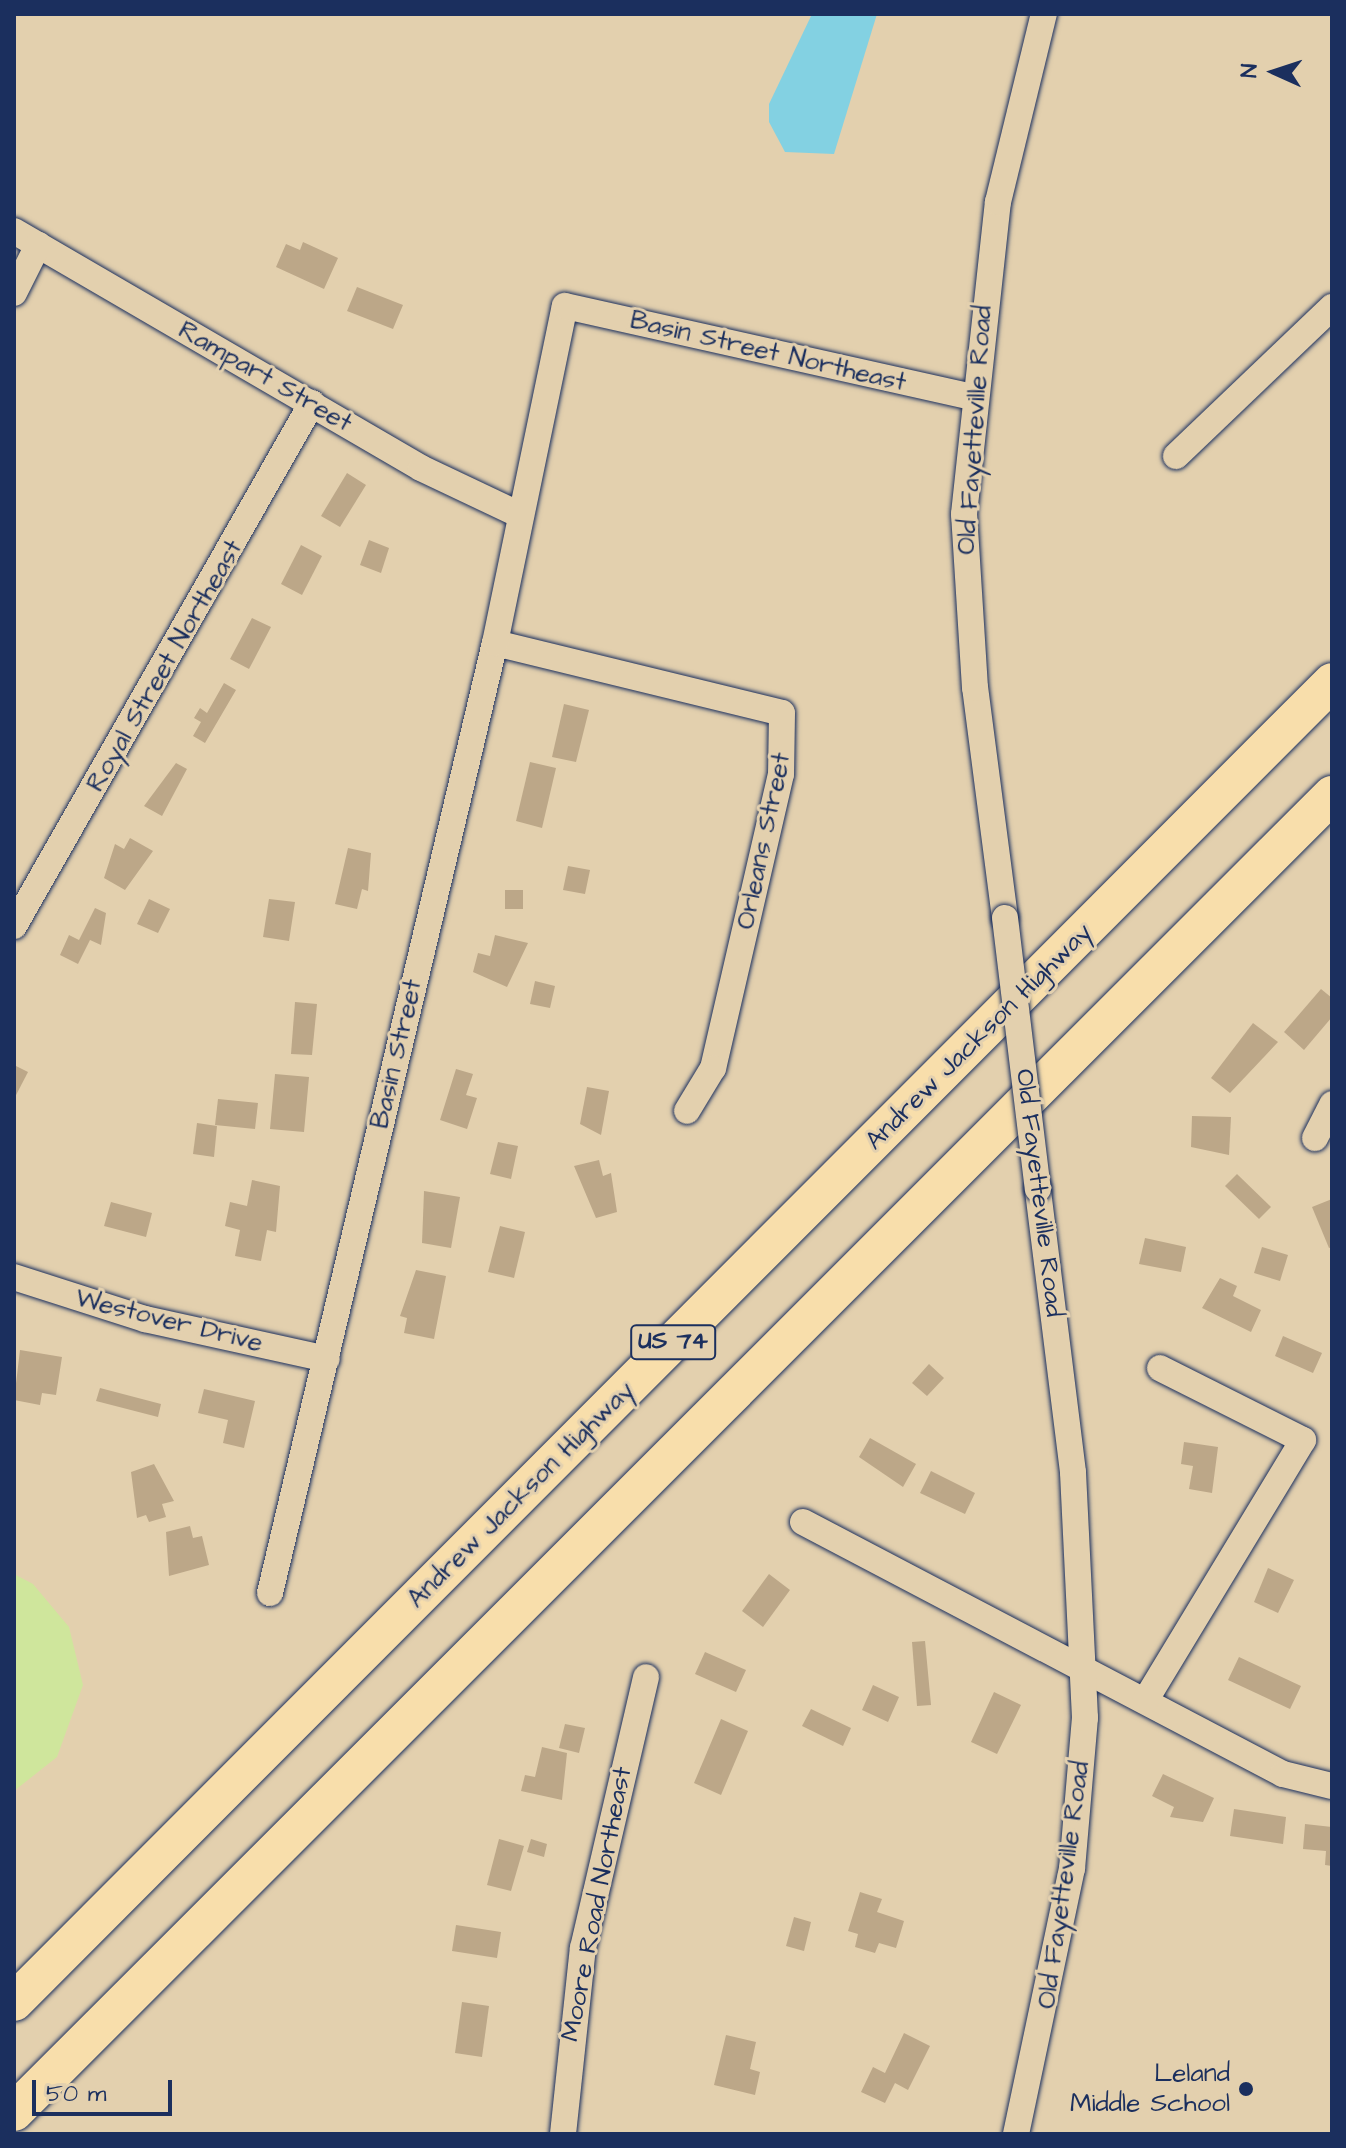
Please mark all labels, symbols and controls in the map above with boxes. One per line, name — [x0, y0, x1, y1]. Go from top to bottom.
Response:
north arrow — [1234, 32, 1314, 112]
text: N — [1234, 63, 1265, 78]
street label: Old Fayetteville Road — [951, 304, 999, 556]
street label: Basin Street Northeast — [627, 305, 909, 399]
street label: Rampart Street — [173, 315, 357, 439]
street label: Royal Street Northeast — [80, 535, 250, 797]
street label: Orleans Street — [730, 750, 798, 932]
street label: Andrew Jackson Highway — [859, 917, 1099, 1157]
street label: Basin Street — [365, 976, 429, 1132]
street label: Old Fayetteville Road — [1008, 1067, 1070, 1319]
street label: Westover Drive — [72, 1283, 266, 1359]
road number: US 74 — [629, 1322, 717, 1362]
street label: Andrew Jackson Highway — [401, 1375, 641, 1615]
street label: Old Fayetteville Road — [1031, 1759, 1097, 2011]
street label: Moore Road Northeast — [555, 1764, 639, 2044]
place label: Leland Middle School — [1070, 2058, 1230, 2120]
scale bar — [36, 2064, 176, 2114]
text: 50 m — [46, 2077, 106, 2111]
marker: Leland Middle School — [1237, 2080, 1255, 2098]

